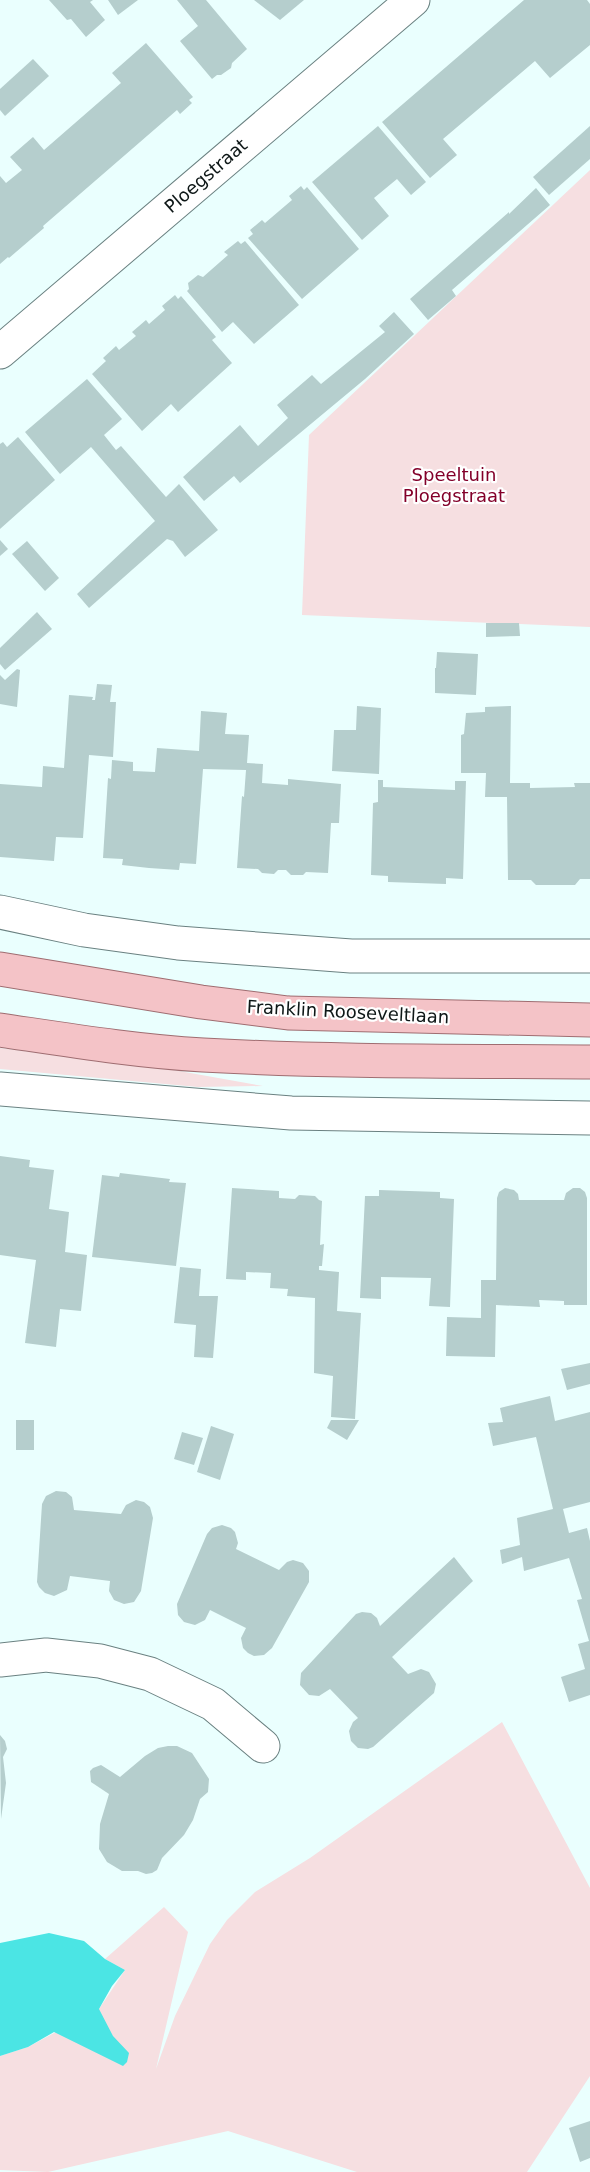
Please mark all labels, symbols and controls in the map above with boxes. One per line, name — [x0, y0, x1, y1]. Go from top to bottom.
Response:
street label: Ploegstraat — [160, 134, 251, 217]
park label: Speeltuin Ploegstraat — [403, 464, 505, 506]
street label: Franklin Rooseveltlaan — [246, 996, 450, 1027]

